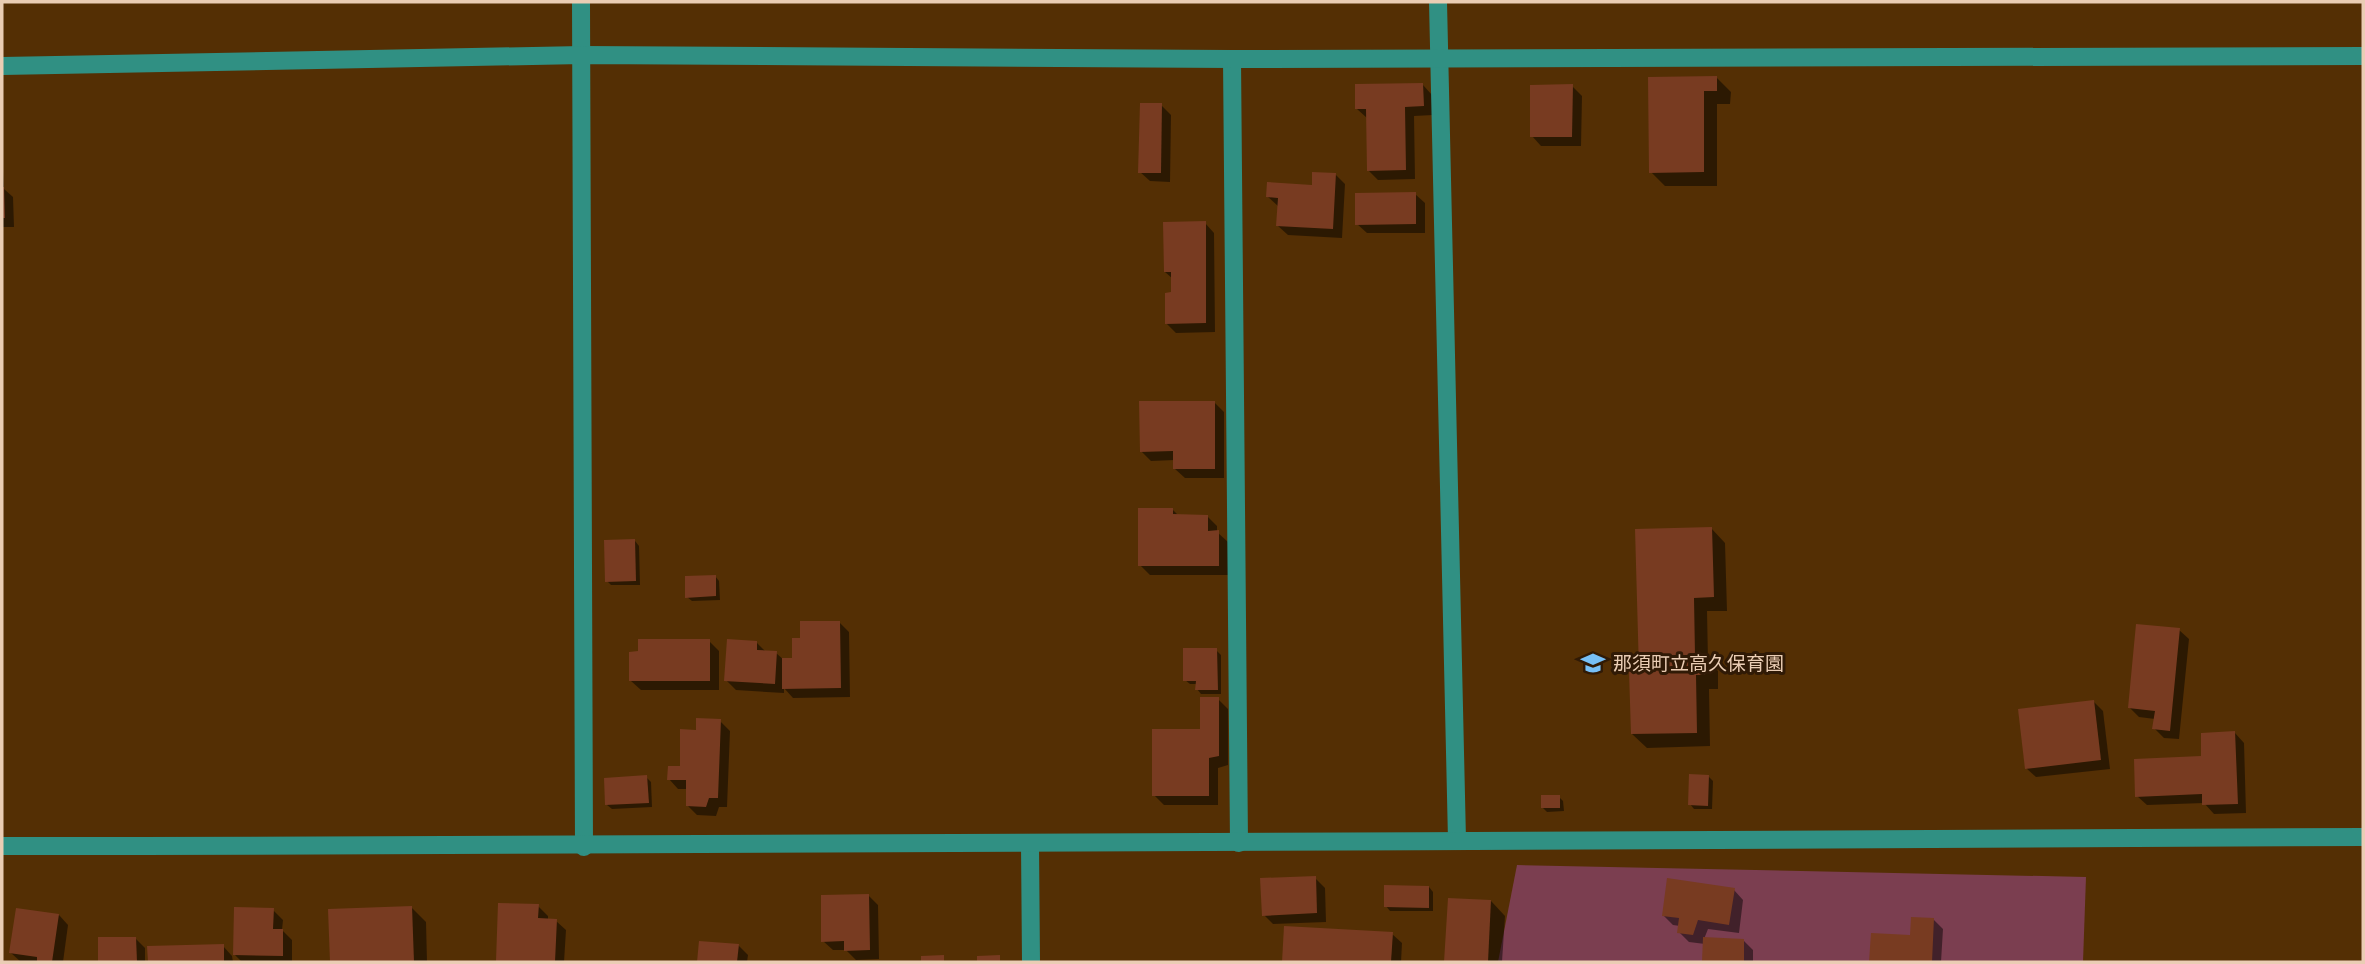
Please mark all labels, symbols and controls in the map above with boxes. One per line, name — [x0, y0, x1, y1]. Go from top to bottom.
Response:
school or university icon: 那須町立高久保育園 — [1579, 649, 1607, 677]
place label: 那須町立高久保育園 — [1613, 652, 1784, 674]

